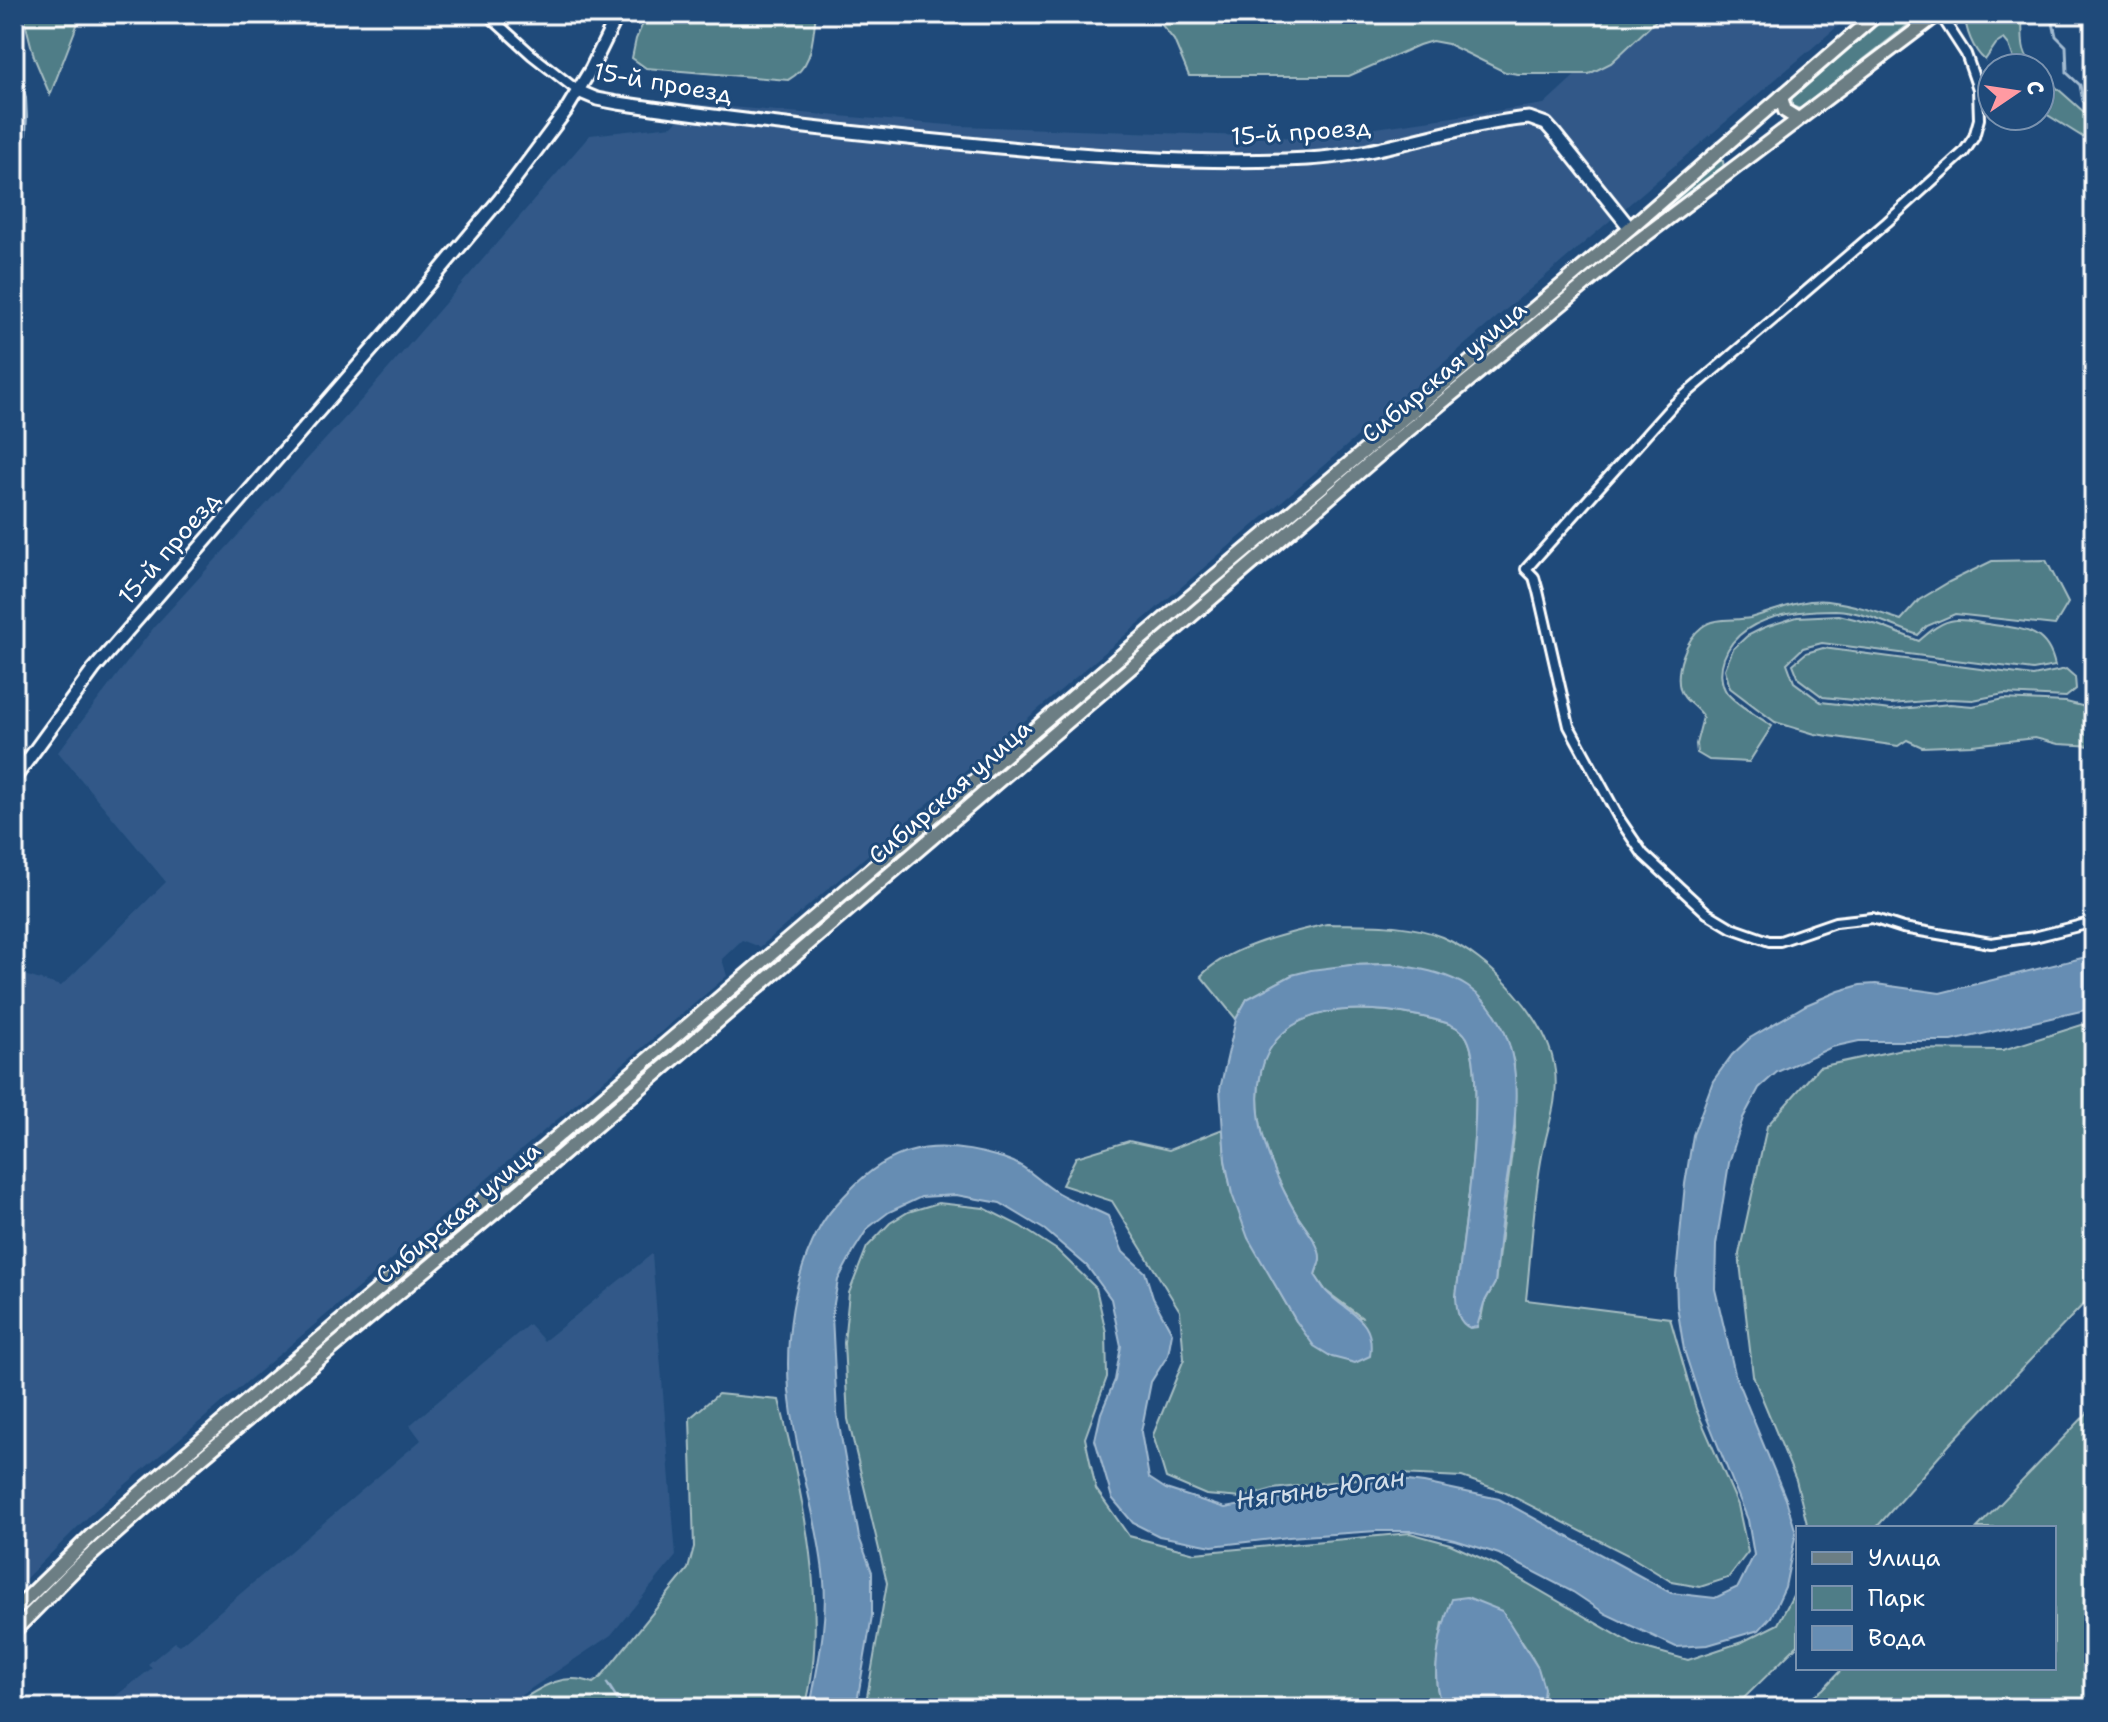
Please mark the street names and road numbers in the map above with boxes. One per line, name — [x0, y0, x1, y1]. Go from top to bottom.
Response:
street label: 15-й проезд — [591, 55, 735, 111]
street label: 15-й проезд — [1230, 111, 1372, 153]
street label: Сибирская улица — [1355, 294, 1533, 450]
street label: 15-й проезд — [111, 485, 227, 611]
street label: Сибирская улица — [862, 712, 1038, 872]
street label: Сибирская улица — [369, 1135, 547, 1291]

